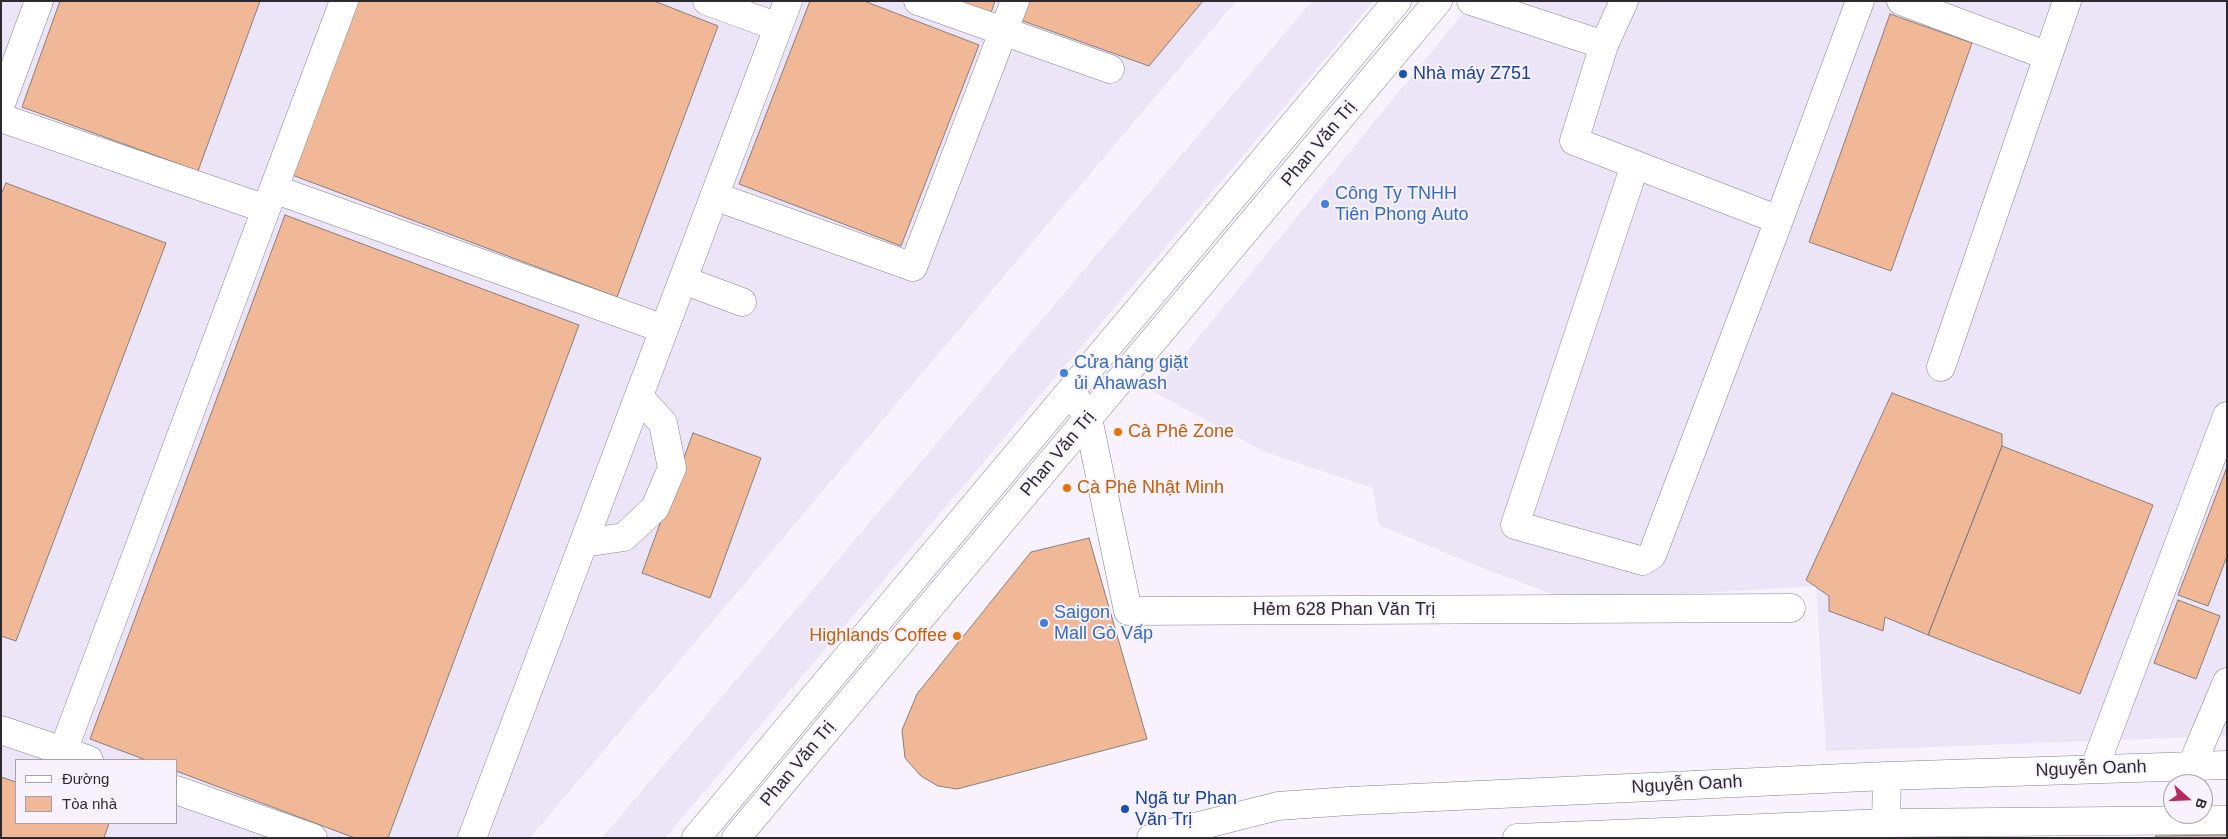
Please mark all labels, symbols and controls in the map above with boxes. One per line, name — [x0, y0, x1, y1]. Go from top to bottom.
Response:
place label: Nhà máy Z751 — [1413, 63, 1531, 85]
marker: Nhà máy Z751 — [1397, 68, 1409, 80]
street label: Phan Văn Trị — [1277, 97, 1361, 191]
place label: Công Ty TNHH Tiên Phong Auto — [1335, 183, 1468, 225]
marker: Công Ty TNHH Tiên Phong Auto — [1319, 198, 1331, 210]
place label: Cửa hàng giặt ủi Ahawash — [1074, 352, 1188, 394]
marker: Cửa hàng giặt ủi Ahawash — [1058, 367, 1070, 379]
street label: Phan Văn Trị — [1016, 407, 1100, 501]
place label: Cà Phê Zone — [1128, 421, 1234, 443]
marker: Cà Phê Zone — [1112, 426, 1124, 438]
place label: Cà Phê Nhật Minh — [1077, 477, 1224, 499]
marker: Cà Phê Nhật Minh — [1061, 482, 1073, 494]
street label: Hẻm 628 Phan Văn Trị — [1253, 599, 1435, 621]
place label: Saigon Mall Gò Vấp — [1054, 602, 1153, 644]
marker: Saigon Mall Gò Vấp — [1038, 617, 1050, 629]
place label: Highlands Coffee — [809, 625, 947, 647]
marker: Highlands Coffee — [951, 630, 963, 642]
street label: Phan Văn Trị — [756, 717, 840, 811]
street label: Nguyễn Oanh — [2035, 756, 2147, 782]
legend — [15, 759, 178, 824]
text: Đường — [62, 770, 109, 787]
street label: Nguyễn Oanh — [1631, 771, 1743, 799]
north arrow — [2163, 774, 2213, 824]
place label: Ngã tư Phan Văn Trị — [1135, 788, 1237, 831]
text: Tòa nhà — [62, 795, 117, 812]
text: B — [2192, 796, 2210, 811]
marker: Ngã tư Phan Văn Trị — [1119, 803, 1131, 815]

